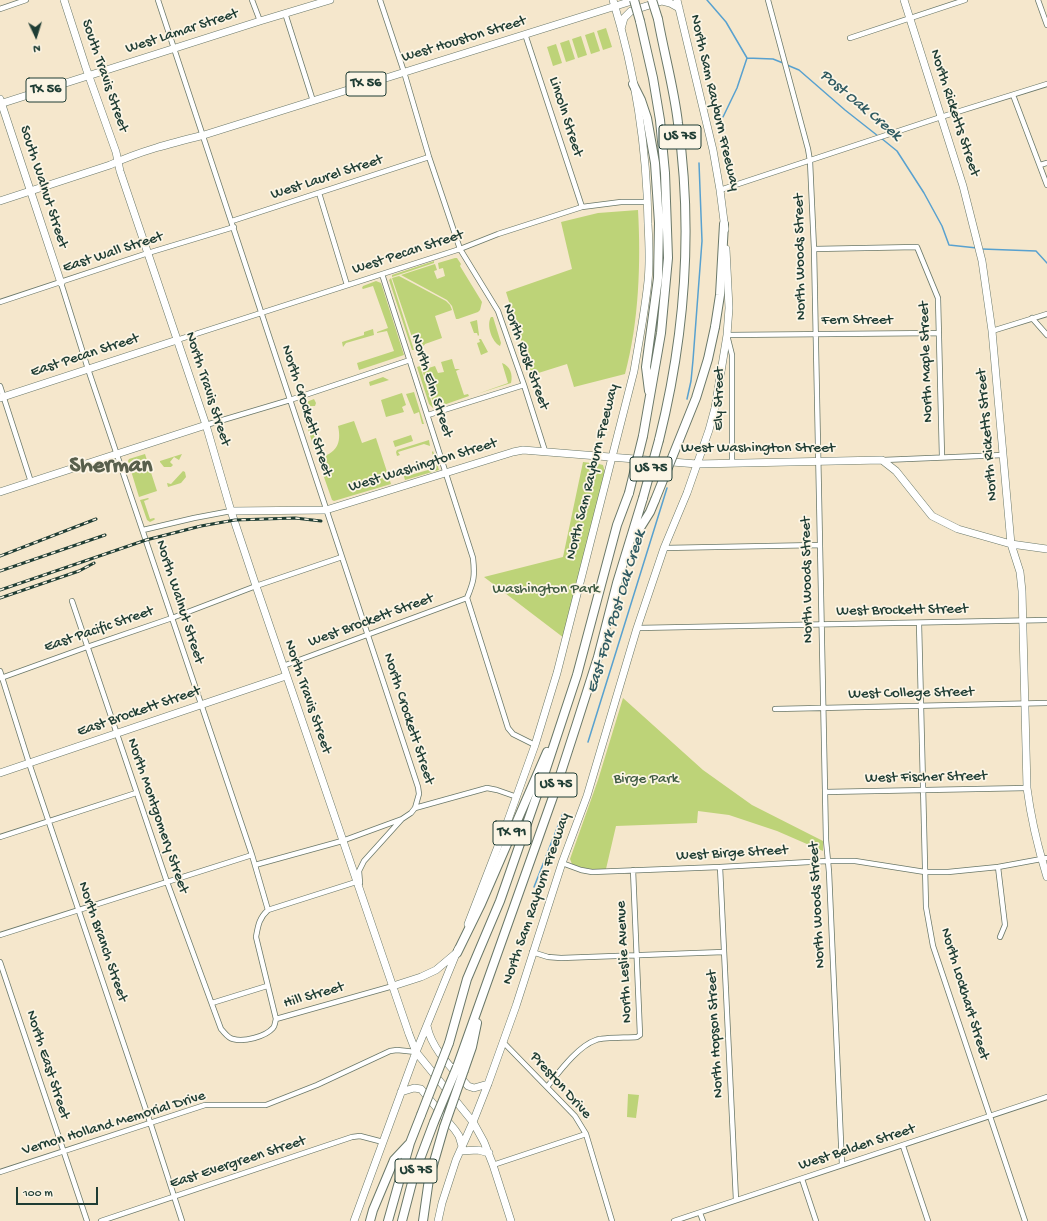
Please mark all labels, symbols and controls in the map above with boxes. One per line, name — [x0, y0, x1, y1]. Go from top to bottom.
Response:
street label: West Lamar Street — [123, 5, 241, 59]
street label: West Houston Street — [400, 13, 528, 67]
street label: North Sam Rayburn Freeway — [685, 13, 743, 193]
north arrow — [16, 16, 56, 56]
street label: South Travis Street — [76, 17, 132, 135]
text: N — [33, 42, 41, 54]
street label: North Ricketts Street — [925, 47, 983, 179]
water label: Post Oak Creek — [815, 66, 905, 146]
road number: TX 56 — [346, 72, 386, 96]
street label: Lincoln Street — [544, 75, 586, 159]
road number: TX 56 — [26, 78, 66, 102]
street label: South Walnut Street — [15, 123, 71, 251]
road number: US 75 — [659, 125, 701, 149]
street label: West Laurel Street — [269, 151, 385, 205]
street label: North Woods Street — [791, 193, 811, 321]
street label: West Pecan Street — [350, 227, 466, 279]
street label: East Wall Street — [61, 228, 165, 278]
street label: North Maple Street — [916, 301, 938, 423]
street label: North Rusk Street — [498, 302, 552, 412]
street label: Fern Street — [821, 312, 893, 330]
street label: East Pecan Street — [28, 330, 142, 382]
street label: North Travis Street — [180, 330, 234, 448]
street label: North Elm Street — [406, 332, 456, 440]
street label: North Crockett Street — [276, 343, 336, 479]
street label: Ely Street — [711, 367, 729, 431]
street label: North Ricketts Street — [973, 368, 1003, 502]
street label: North Sam Rayburn Freeway — [562, 382, 624, 562]
street label: West Washington Street — [347, 435, 499, 497]
street label: West Washington Street — [681, 440, 835, 458]
district label: Sherman — [69, 453, 153, 481]
road number: US 75 — [630, 457, 672, 481]
street label: North Woods Street — [798, 516, 818, 644]
water label: East Fork Post Oak Creek — [583, 528, 651, 696]
street label: North Walnut Street — [151, 538, 207, 666]
park label: Washington Park — [493, 581, 599, 599]
street label: West Brockett Street — [306, 590, 436, 652]
street label: West Brockett Street — [836, 601, 968, 621]
street label: East Pacific Street — [42, 603, 156, 657]
street label: North Travis Street — [279, 638, 335, 756]
street label: North Crockett Street — [378, 651, 438, 787]
street label: East Brockett Street — [75, 682, 203, 742]
street label: West College Street — [848, 684, 974, 704]
street label: North Montgomery Street — [122, 736, 192, 896]
street label: West Fischer Street — [865, 768, 987, 788]
park label: Birge Park — [614, 771, 678, 789]
road number: US 75 — [535, 773, 577, 797]
street label: North Sam Rayburn Freeway — [499, 811, 575, 987]
road number: TX 91 — [493, 821, 531, 845]
street label: North Woods Street — [806, 841, 830, 969]
street label: West Birge Street — [676, 842, 788, 866]
street label: North Branch Street — [73, 880, 131, 1004]
street label: North Leslie Avenue — [613, 900, 637, 1024]
street label: North Lockhart Street — [935, 926, 993, 1062]
street label: North Hopson Street — [704, 969, 728, 1099]
street label: Hill Street — [282, 979, 346, 1013]
street label: North East Street — [21, 1008, 73, 1122]
street label: Preston Drive — [525, 1049, 595, 1123]
street label: Vernon Holland Memorial Drive — [20, 1088, 208, 1160]
street label: West Belden Street — [796, 1121, 918, 1175]
street label: East Evergreen Street — [168, 1133, 308, 1193]
road number: US 75 — [395, 1159, 437, 1183]
scale bar — [18, 1179, 100, 1205]
text: 100 m — [23, 1187, 53, 1201]

